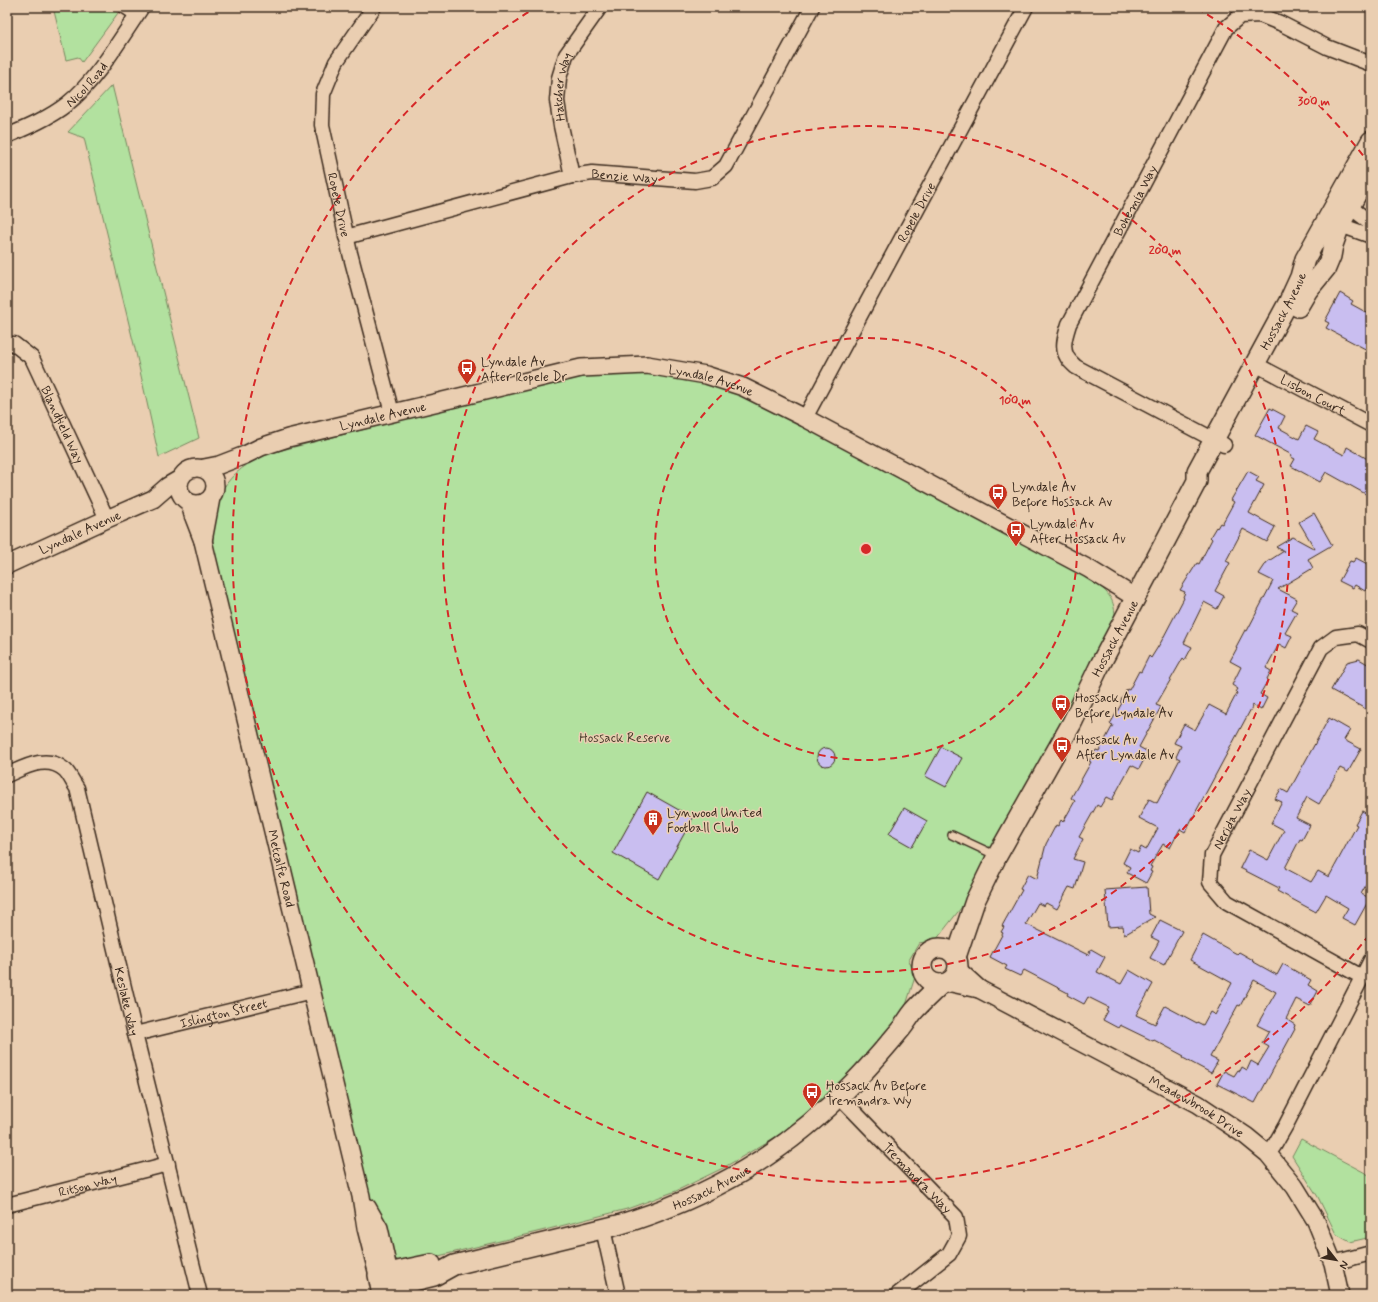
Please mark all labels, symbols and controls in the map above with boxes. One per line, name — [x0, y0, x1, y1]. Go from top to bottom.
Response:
street label: Hatcher Way — [550, 51, 576, 122]
street label: Nicol Road — [63, 59, 112, 111]
text: 300 m — [1298, 94, 1331, 110]
street label: Bohemia Way — [1110, 162, 1162, 239]
street label: Benzie Way — [591, 166, 659, 188]
street label: Ropele Drive — [323, 171, 353, 239]
street label: Ropele Drive — [894, 180, 940, 246]
text: 200 m — [1149, 243, 1182, 259]
street label: Hossack Avenue — [1257, 271, 1311, 353]
place label: Lyndale Av After Ropele Dr — [481, 354, 567, 386]
bus stop icon: Lyndale Av After Ropele Dr — [456, 357, 478, 385]
street label: Lyndale Avenue — [667, 362, 756, 401]
street label: Lisbon Court — [1277, 372, 1349, 420]
street label: Blandfield Way — [36, 383, 87, 466]
text: 100 m — [999, 393, 1032, 409]
street label: Lyndale Avenue — [338, 398, 428, 435]
place label: Lyndale Av Before Hossack Av — [1012, 479, 1112, 513]
bus stop icon: Lyndale Av Before Hossack Av — [987, 482, 1009, 510]
street label: Lyndale Avenue — [37, 507, 124, 559]
place label: Lyndale Av After Hossack Av — [1030, 516, 1126, 548]
bus stop icon: Lyndale Av After Hossack Av — [1005, 519, 1027, 547]
centre of rings — [859, 542, 873, 556]
street label: Hossack Avenue — [1089, 597, 1143, 680]
place label: Hossack Av Before Lyndale Av — [1075, 690, 1173, 724]
bus stop icon: Hossack Av Before Lyndale Av — [1050, 693, 1072, 721]
park label: Hossack Reserve — [579, 730, 671, 747]
place label: Hossack Av After Lyndale Av — [1076, 732, 1174, 764]
bus stop icon: Hossack Av After Lyndale Av — [1051, 735, 1073, 763]
street label: Nerida Way — [1210, 786, 1256, 853]
place label: Lynwood United Football Club — [667, 805, 762, 837]
building icon: Lynwood United Football Club — [642, 808, 664, 836]
street label: Metcalfe Road — [263, 828, 298, 909]
street label: Keslake Way — [110, 966, 142, 1038]
street label: Islington Street — [178, 995, 269, 1033]
street label: Meadowbrook Drive — [1146, 1073, 1247, 1142]
place label: Hossack Av Before Tremandra Wy — [826, 1078, 927, 1110]
bus stop icon: Hossack Av Before Tremandra Wy — [801, 1081, 823, 1109]
street label: Tremandra Way — [879, 1139, 955, 1218]
street label: Hossack Avenue — [670, 1162, 754, 1215]
street label: Ritson Way — [57, 1170, 119, 1202]
north arrow — [1316, 1240, 1356, 1280]
text: N — [1336, 1258, 1352, 1271]

